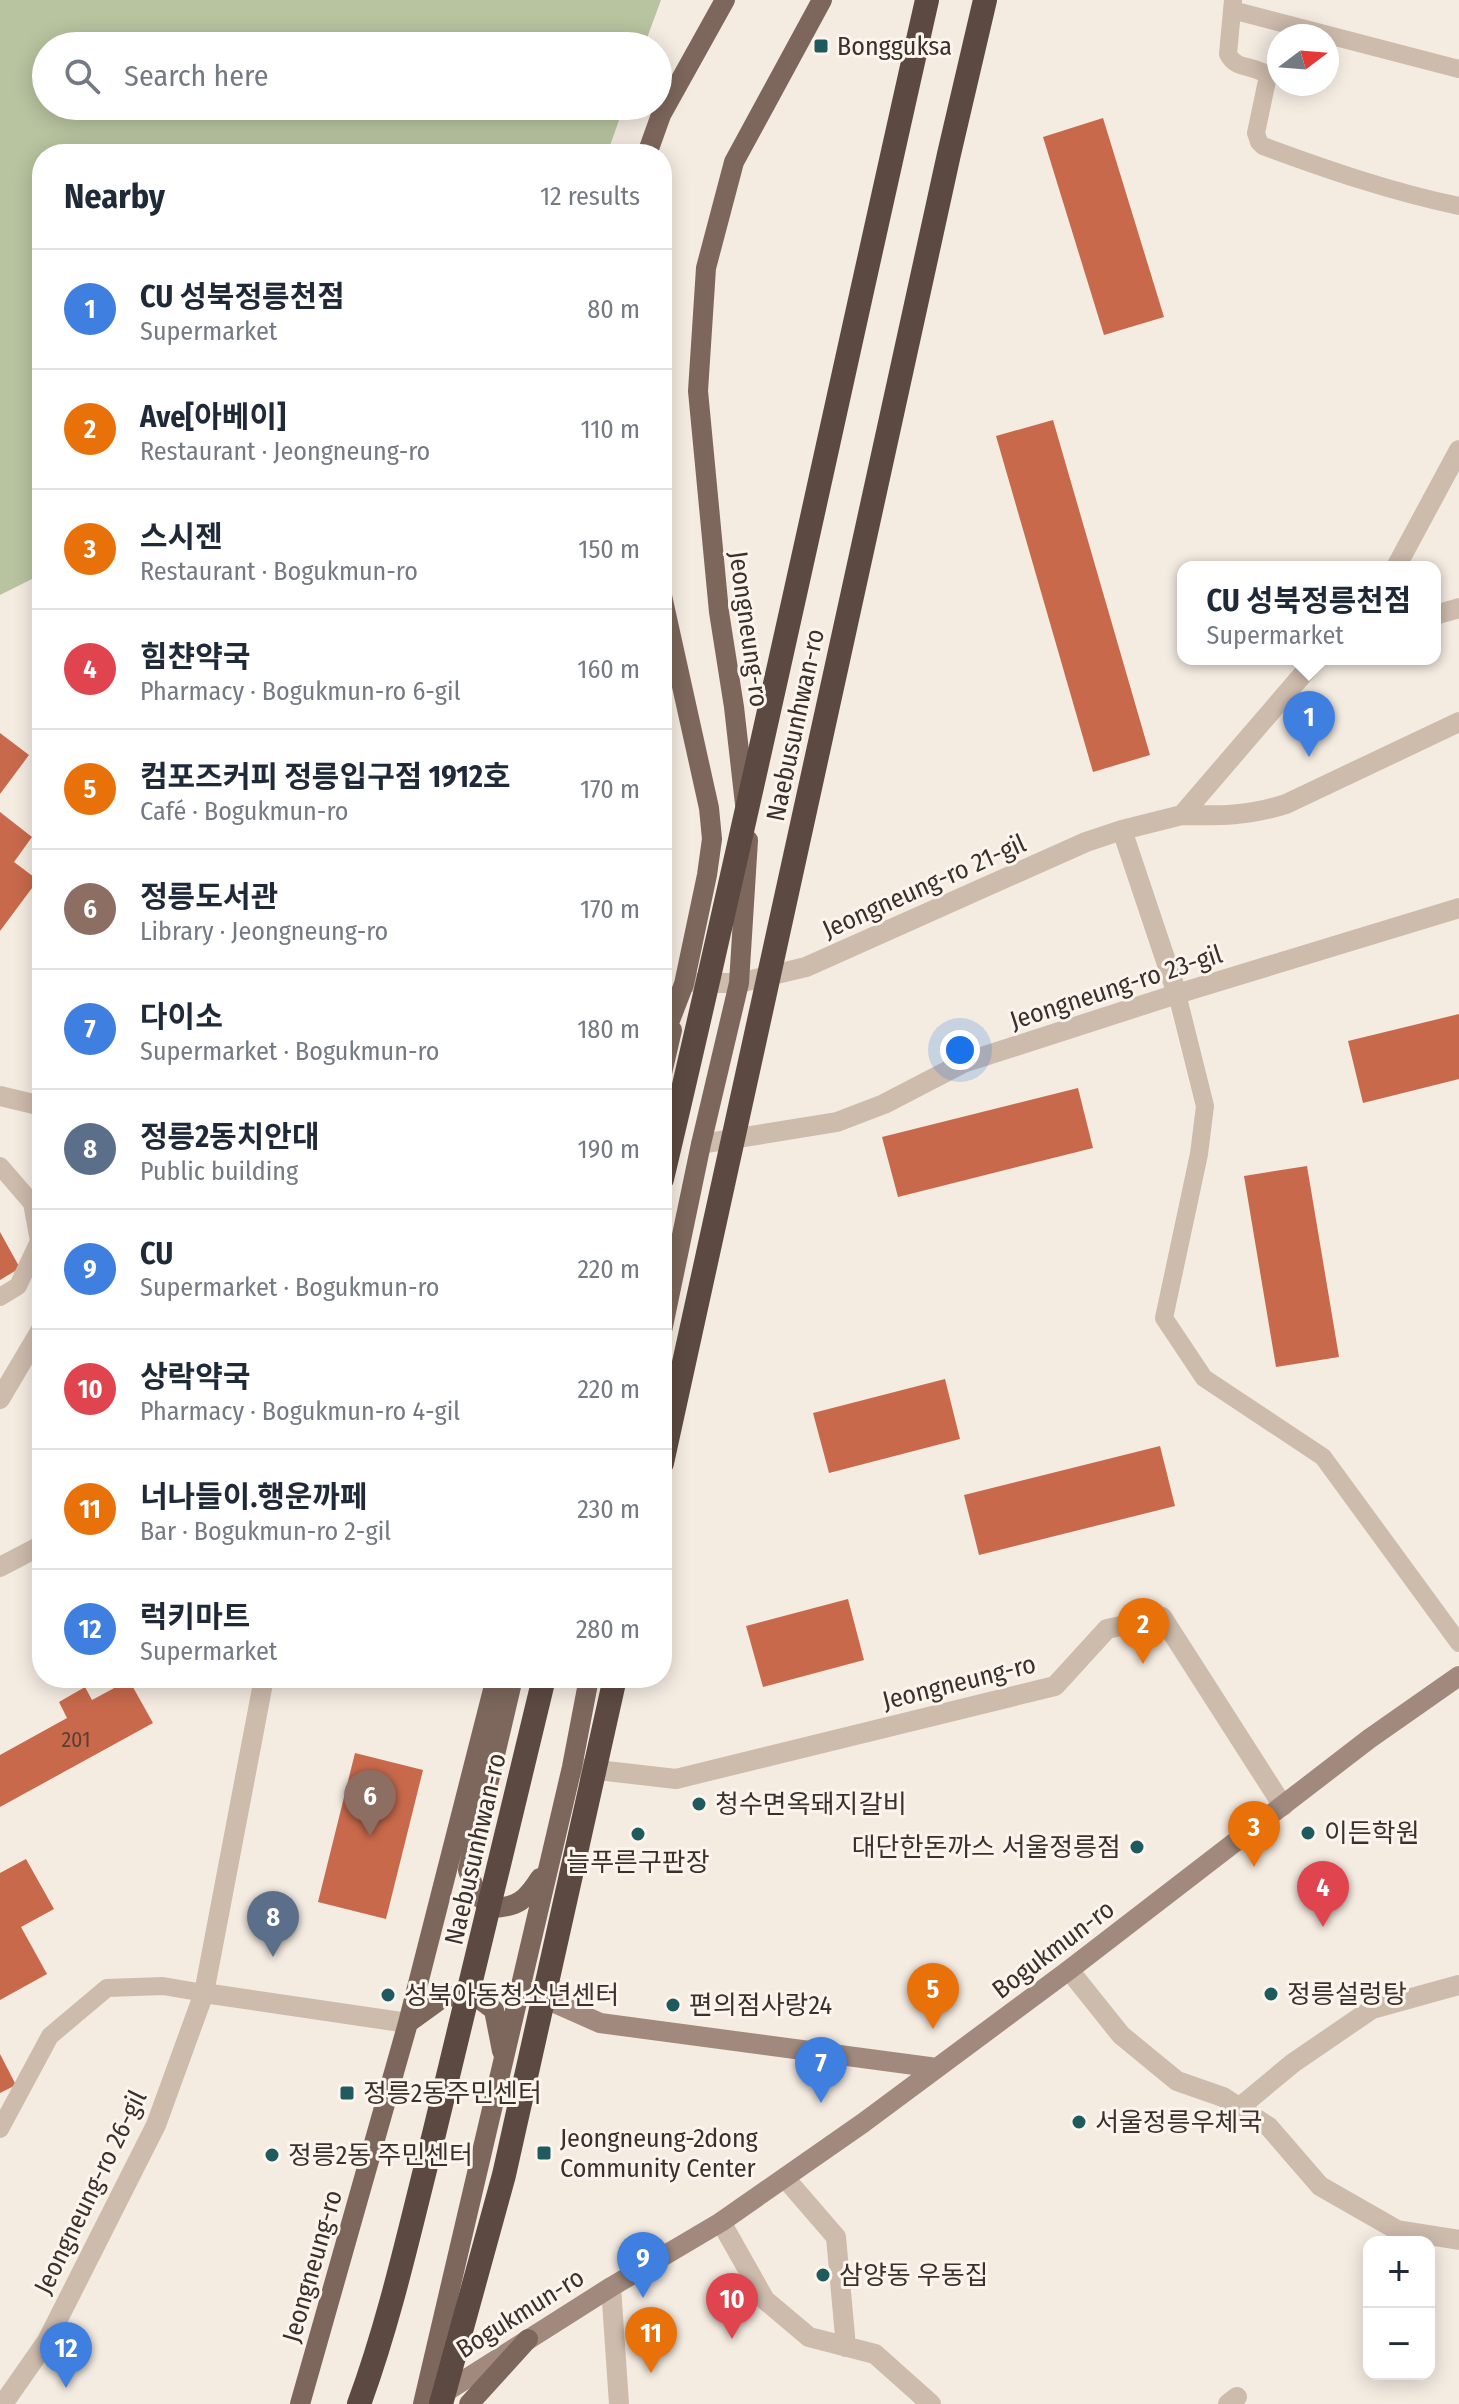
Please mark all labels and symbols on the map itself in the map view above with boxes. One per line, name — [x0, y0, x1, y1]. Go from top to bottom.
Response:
north arrow — [1267, 24, 1339, 96]
place label: Bongguksa — [837, 31, 952, 62]
marker: Bongguksa — [812, 37, 830, 55]
street label: Jeongneung-ro — [722, 549, 775, 709]
street label: Naebusunhwan-ro — [760, 626, 831, 824]
pin: 1 — [1283, 691, 1335, 757]
street label: Jeongneung-ro 21-gil — [818, 828, 1031, 945]
street label: Jeongneung-ro 23-gil — [1006, 938, 1226, 1036]
your location — [940, 1030, 980, 1070]
pin: 2 — [1117, 1598, 1169, 1664]
street label: Jeongneung-ro — [879, 1648, 1039, 1717]
house number: 201 — [61, 1726, 91, 1753]
street label: Naebusunhwan-ro — [438, 1750, 513, 1948]
pin: 6 — [344, 1770, 396, 1836]
place label: 청수면옥돼지갈비 — [715, 1789, 906, 1820]
marker: 청수면옥돼지갈비 — [690, 1795, 708, 1813]
pin: 3 — [1228, 1801, 1280, 1867]
place label: 이든학원 — [1324, 1818, 1420, 1849]
marker: 이든학원 — [1299, 1824, 1317, 1842]
marker: 늘푸른구판장 — [629, 1825, 647, 1843]
place label: 대단한돈까스 서울정릉점 — [852, 1832, 1121, 1863]
marker: 대단한돈까스 서울정릉점 — [1128, 1838, 1146, 1856]
place label: 늘푸른구판장 — [566, 1847, 710, 1878]
pin: 4 — [1297, 1861, 1349, 1927]
pin: 8 — [247, 1891, 299, 1957]
street label: Bogukmun-ro — [986, 1894, 1120, 2005]
pin: 5 — [907, 1963, 959, 2029]
place label: 정릉설렁탕 — [1287, 1979, 1407, 2010]
place label: 성북아동청소년센터 — [404, 1980, 619, 2011]
marker: 정릉설렁탕 — [1262, 1985, 1280, 2003]
marker: 성북아동청소년센터 — [379, 1986, 397, 2004]
place label: 편의점사랑24 — [689, 1990, 832, 2021]
marker: 편의점사랑24 — [664, 1996, 682, 2014]
pin: 7 — [795, 2037, 847, 2103]
place label: 정릉2동주민센터 — [363, 2078, 542, 2109]
marker: 정릉2동주민센터 — [338, 2084, 356, 2102]
street label: Jeongneung-ro 26-gil — [28, 2085, 153, 2299]
place label: 서울정릉우체국 — [1095, 2107, 1262, 2138]
marker: 서울정릉우체국 — [1070, 2113, 1088, 2131]
place label: Jeongneung-2dong Community Center — [560, 2123, 759, 2184]
place label: 정릉2동 주민센터 — [288, 2140, 473, 2171]
marker: Jeongneung-2dong Community Center — [535, 2144, 553, 2162]
marker: 정릉2동 주민센터 — [263, 2146, 281, 2164]
street label: Jeongneung-ro — [276, 2186, 349, 2346]
pin: 9 — [617, 2232, 669, 2298]
place label: 삼양동 우동집 — [839, 2260, 989, 2291]
street label: Bogukmun-ro — [451, 2262, 590, 2365]
marker: 삼양동 우동집 — [814, 2266, 832, 2284]
pin: 10 — [706, 2273, 758, 2339]
pin: 11 — [625, 2307, 677, 2373]
pin: 12 — [40, 2322, 92, 2388]

